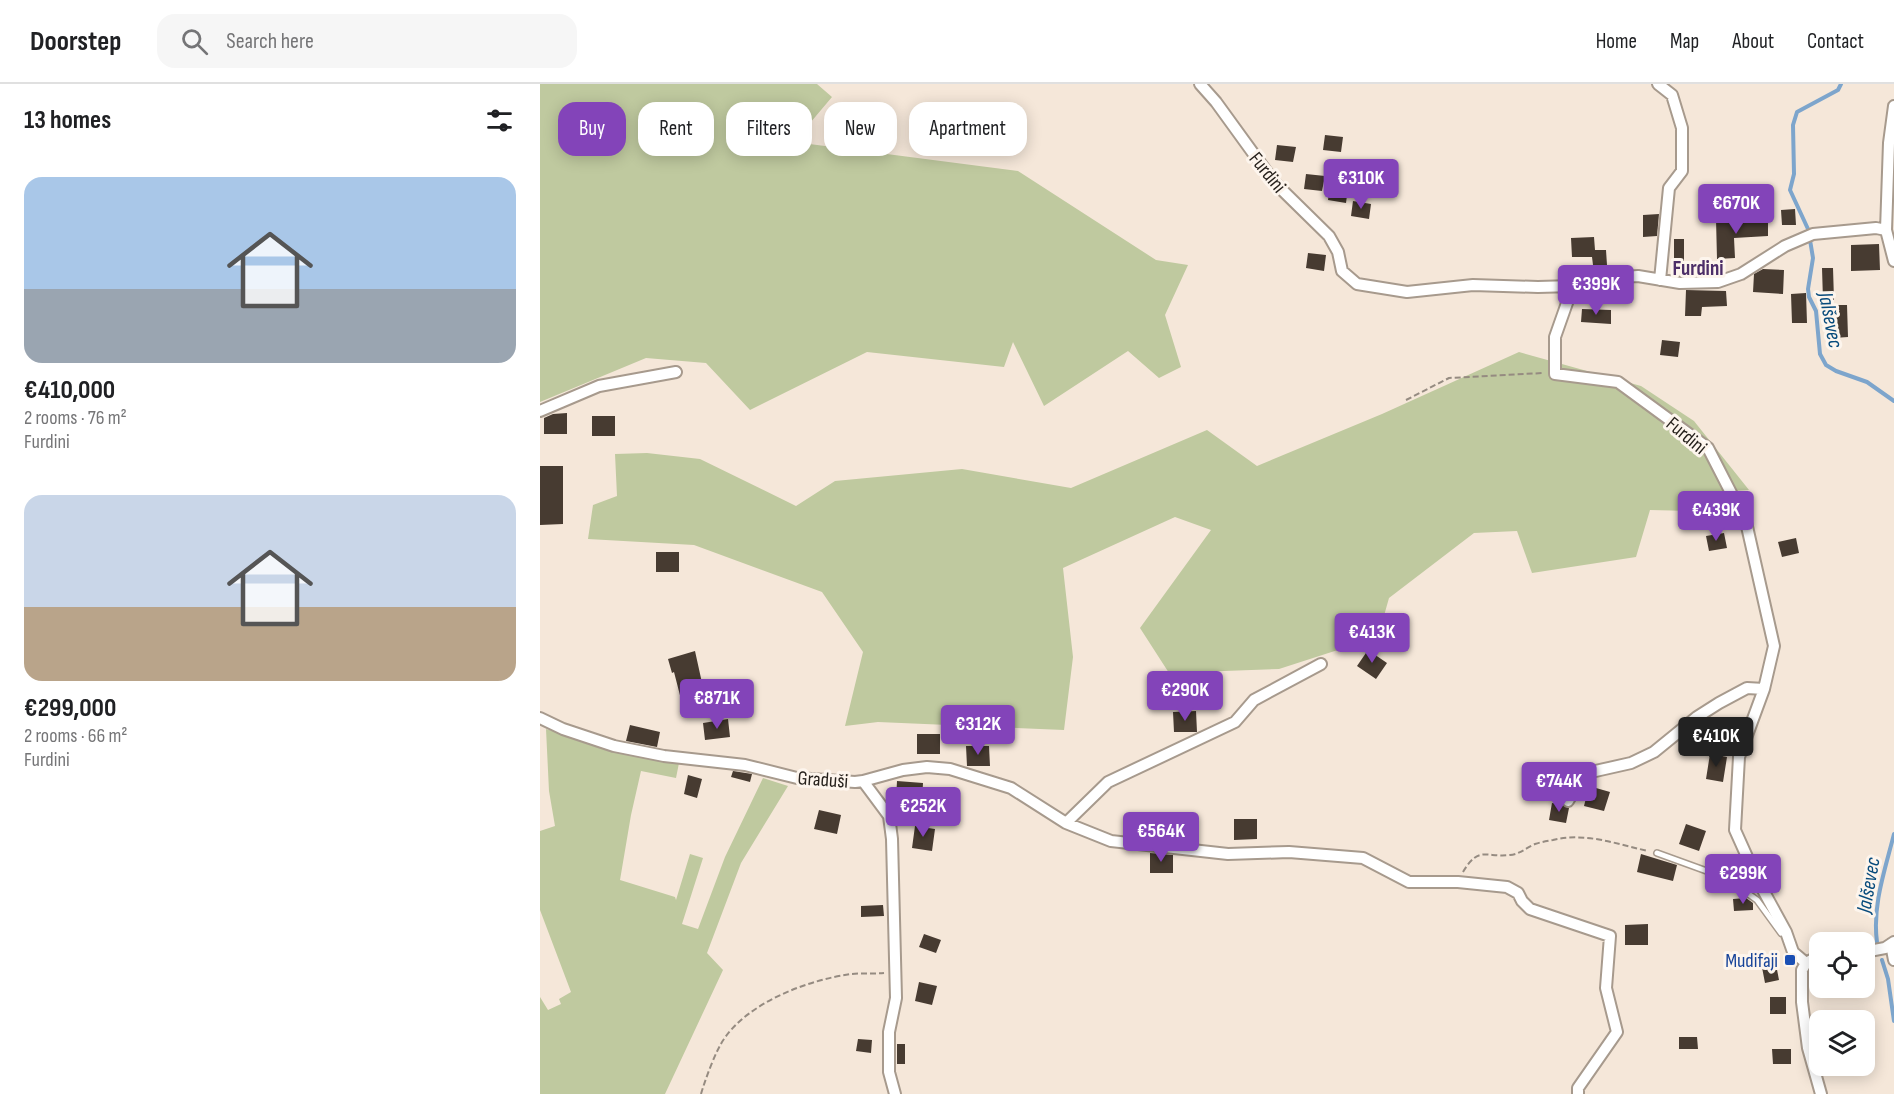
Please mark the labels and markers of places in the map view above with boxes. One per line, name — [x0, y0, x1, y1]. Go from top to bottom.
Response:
pin: €310K — [1319, 159, 1403, 210]
pin: €670K — [1694, 184, 1778, 235]
pin: €399K — [1554, 265, 1638, 316]
pin: €439K — [1674, 491, 1758, 542]
pin: €413K — [1330, 613, 1414, 664]
pin: €290K — [1143, 671, 1227, 722]
pin: €871K — [675, 679, 759, 730]
pin: €312K — [936, 705, 1020, 756]
pin: €410K — [1674, 717, 1758, 768]
pin: €744K — [1517, 762, 1601, 813]
pin: €252K — [881, 787, 965, 838]
pin: €564K — [1119, 812, 1203, 863]
pin: €299K — [1701, 854, 1785, 905]
place label: Mudifaji — [1725, 949, 1778, 973]
marker: Mudifaji — [1783, 953, 1797, 967]

